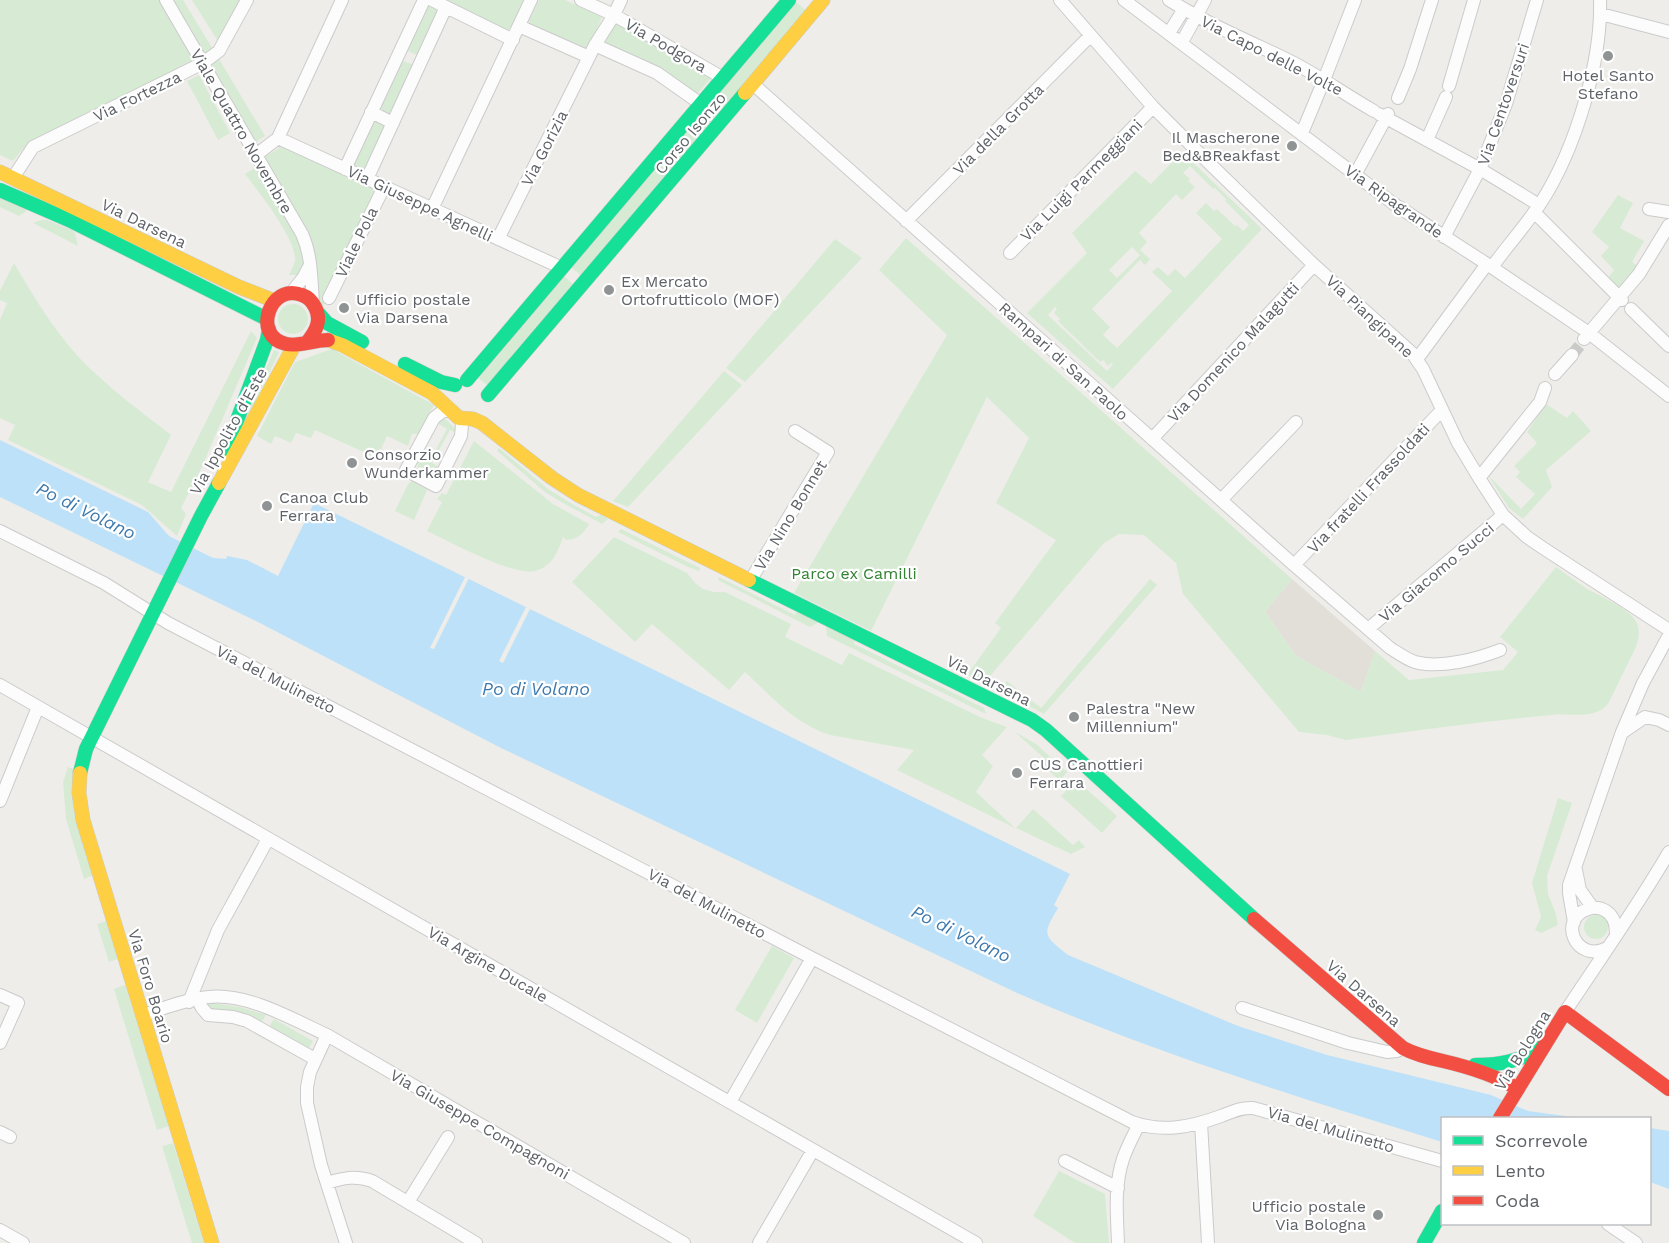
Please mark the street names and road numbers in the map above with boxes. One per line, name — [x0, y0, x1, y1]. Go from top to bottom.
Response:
street label: Via Capo delle Volte — [1198, 11, 1346, 100]
street label: Via Podgora — [621, 14, 710, 77]
street label: Via Centoversuri — [1474, 41, 1533, 168]
street label: Viale Quattro Novembre — [187, 45, 297, 217]
street label: Via Fortezza — [90, 67, 184, 126]
street label: Via della Grotta — [949, 80, 1048, 179]
street label: Corso Isonzo — [651, 89, 730, 178]
street label: Via Gorizia — [517, 107, 572, 189]
street label: Via Luigi Parmeggiani — [1016, 115, 1146, 245]
street label: Via Ripagrande — [1341, 160, 1447, 242]
street label: Via Giuseppe Agnelli — [344, 161, 496, 246]
street label: Via Darsena — [98, 195, 189, 252]
street label: Viale Pola — [331, 204, 382, 281]
street label: Via Piangipane — [1322, 271, 1417, 362]
street label: Via Domenico Malagutti — [1164, 279, 1303, 426]
street label: Rampari di San Paolo — [995, 298, 1132, 424]
street label: Via Ippolito d'Este — [186, 364, 271, 498]
street label: Via fratelli Frassoldati — [1303, 419, 1434, 557]
street label: Via Nino Bonnet — [750, 456, 831, 574]
street label: Via Giacomo Succi — [1375, 519, 1498, 626]
street label: Via del Mulinetto — [213, 641, 339, 718]
street label: Via Darsena — [943, 651, 1034, 710]
street label: Via del Mulinetto — [644, 864, 769, 943]
street label: Via Argine Ducale — [424, 922, 551, 1007]
street label: Via Foro Boario — [124, 927, 177, 1045]
street label: Via Darsena — [1323, 956, 1405, 1031]
street label: Via Bologna — [1490, 1007, 1555, 1094]
street label: Via Giuseppe Compagnoni — [387, 1065, 573, 1184]
street label: Via del Mulinetto — [1265, 1102, 1397, 1157]

